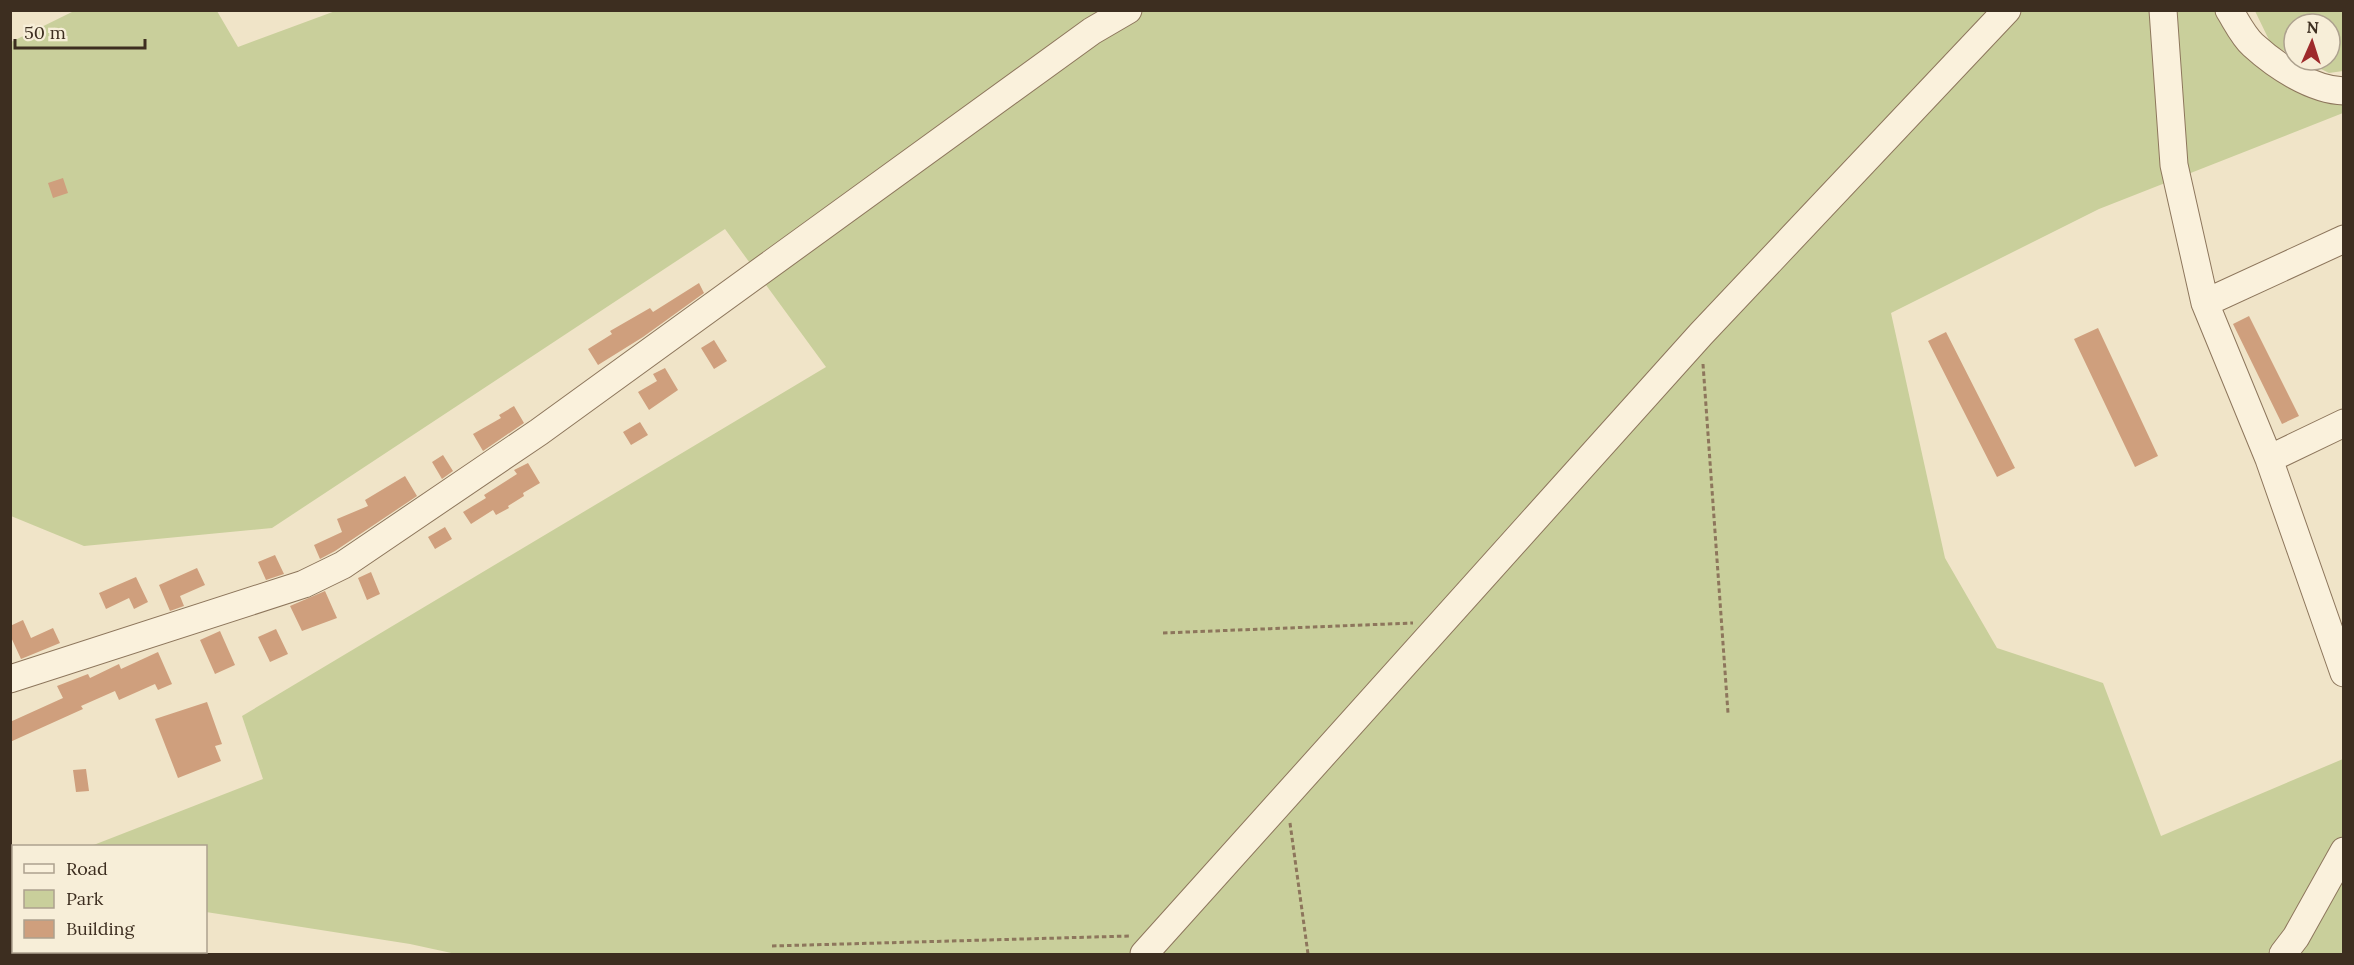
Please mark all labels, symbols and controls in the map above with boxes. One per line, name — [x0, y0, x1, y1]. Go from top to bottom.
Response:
scale bar — [15, 12, 146, 50]
north arrow — [2282, 12, 2342, 72]
text: N — [2306, 17, 2319, 37]
text: 50 m — [24, 21, 66, 44]
legend — [12, 845, 207, 953]
text: Road — [66, 857, 108, 880]
text: Park — [66, 887, 104, 910]
text: Building — [66, 917, 136, 940]

